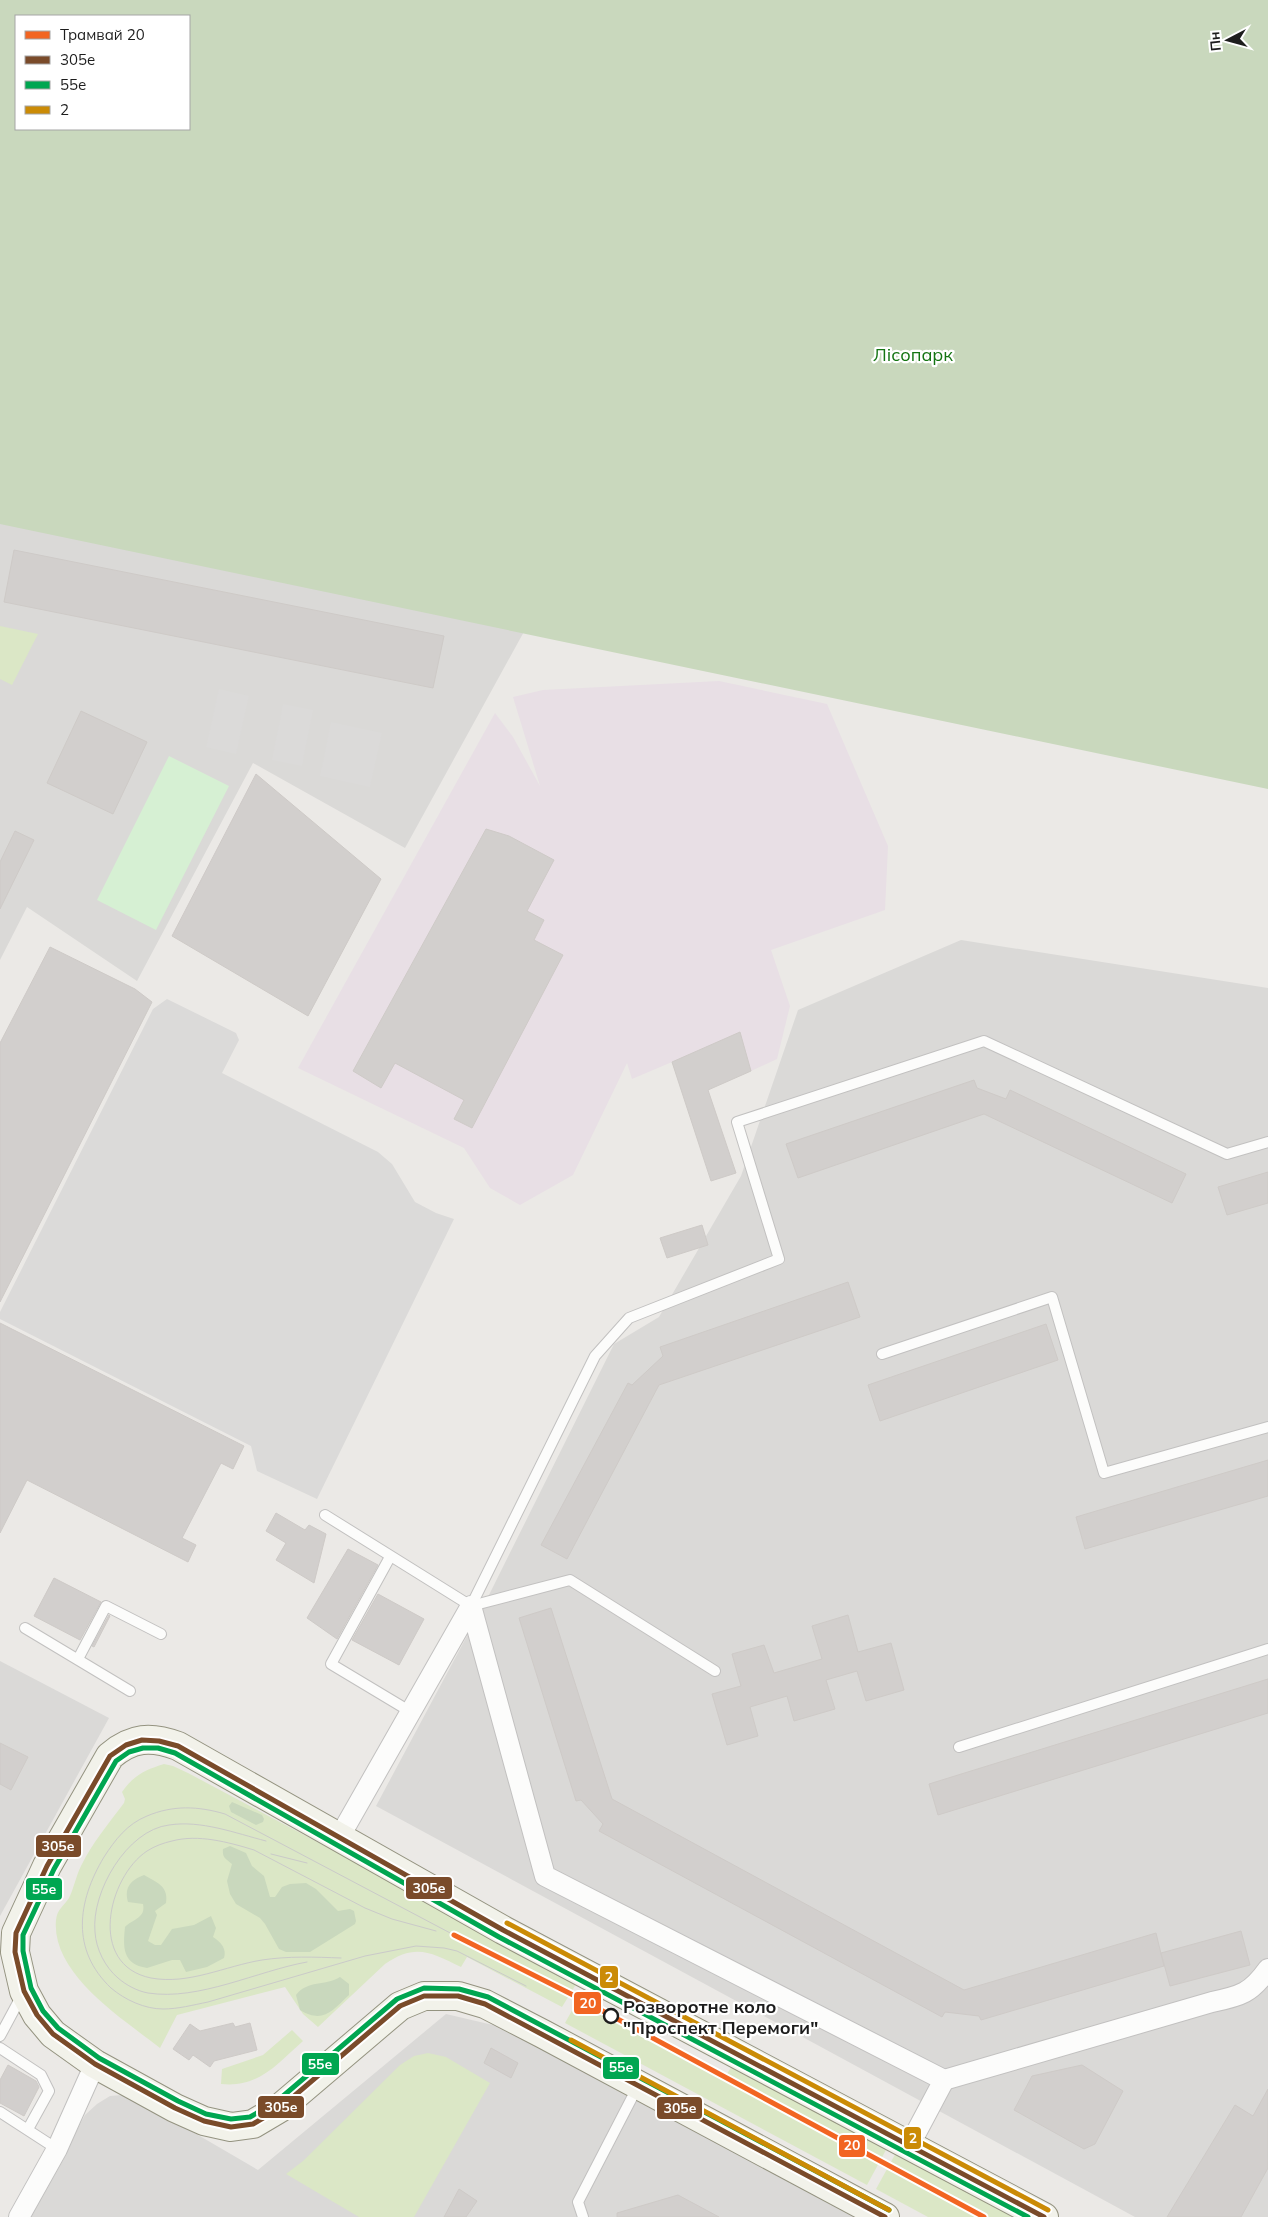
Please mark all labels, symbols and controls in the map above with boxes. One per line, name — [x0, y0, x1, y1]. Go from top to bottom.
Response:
legend — [15, 15, 190, 130]
north arrow — [1203, 15, 1253, 65]
text: Трамвай 20 — [60, 25, 145, 44]
text: Пн — [1205, 31, 1225, 52]
text: 305e — [60, 50, 95, 69]
text: 55е — [60, 75, 86, 94]
text: 2 — [60, 100, 69, 119]
park label: Лісопарк — [873, 343, 953, 366]
line badge: 305e — [35, 1834, 82, 1858]
text: 305e — [42, 1837, 75, 1855]
line badge: 305e — [405, 1876, 453, 1900]
line badge: 55е — [25, 1877, 63, 1901]
text: 305e — [413, 1879, 446, 1897]
text: 55е — [32, 1880, 56, 1898]
line badge: 2 — [599, 1965, 619, 1989]
text: 2 — [605, 1968, 613, 1986]
line badge: 20 — [573, 1991, 602, 2015]
text: 20 — [580, 1994, 596, 2012]
place label: Розворотне коло "Проспект Перемоги" — [623, 1995, 818, 2039]
marker: Розворотне коло "Проспект Перемоги" — [603, 2008, 619, 2024]
line badge: 55е — [301, 2052, 340, 2076]
text: 55е — [308, 2055, 332, 2073]
line badge: 55е — [602, 2056, 640, 2080]
text: 55е — [609, 2058, 633, 2076]
line badge: 305e — [257, 2095, 305, 2119]
line badge: 305e — [656, 2096, 703, 2120]
text: 305e — [265, 2098, 298, 2116]
text: 305e — [664, 2099, 697, 2117]
line badge: 2 — [903, 2126, 922, 2150]
text: 2 — [909, 2129, 917, 2147]
line badge: 20 — [838, 2134, 866, 2158]
text: 20 — [844, 2136, 860, 2154]

